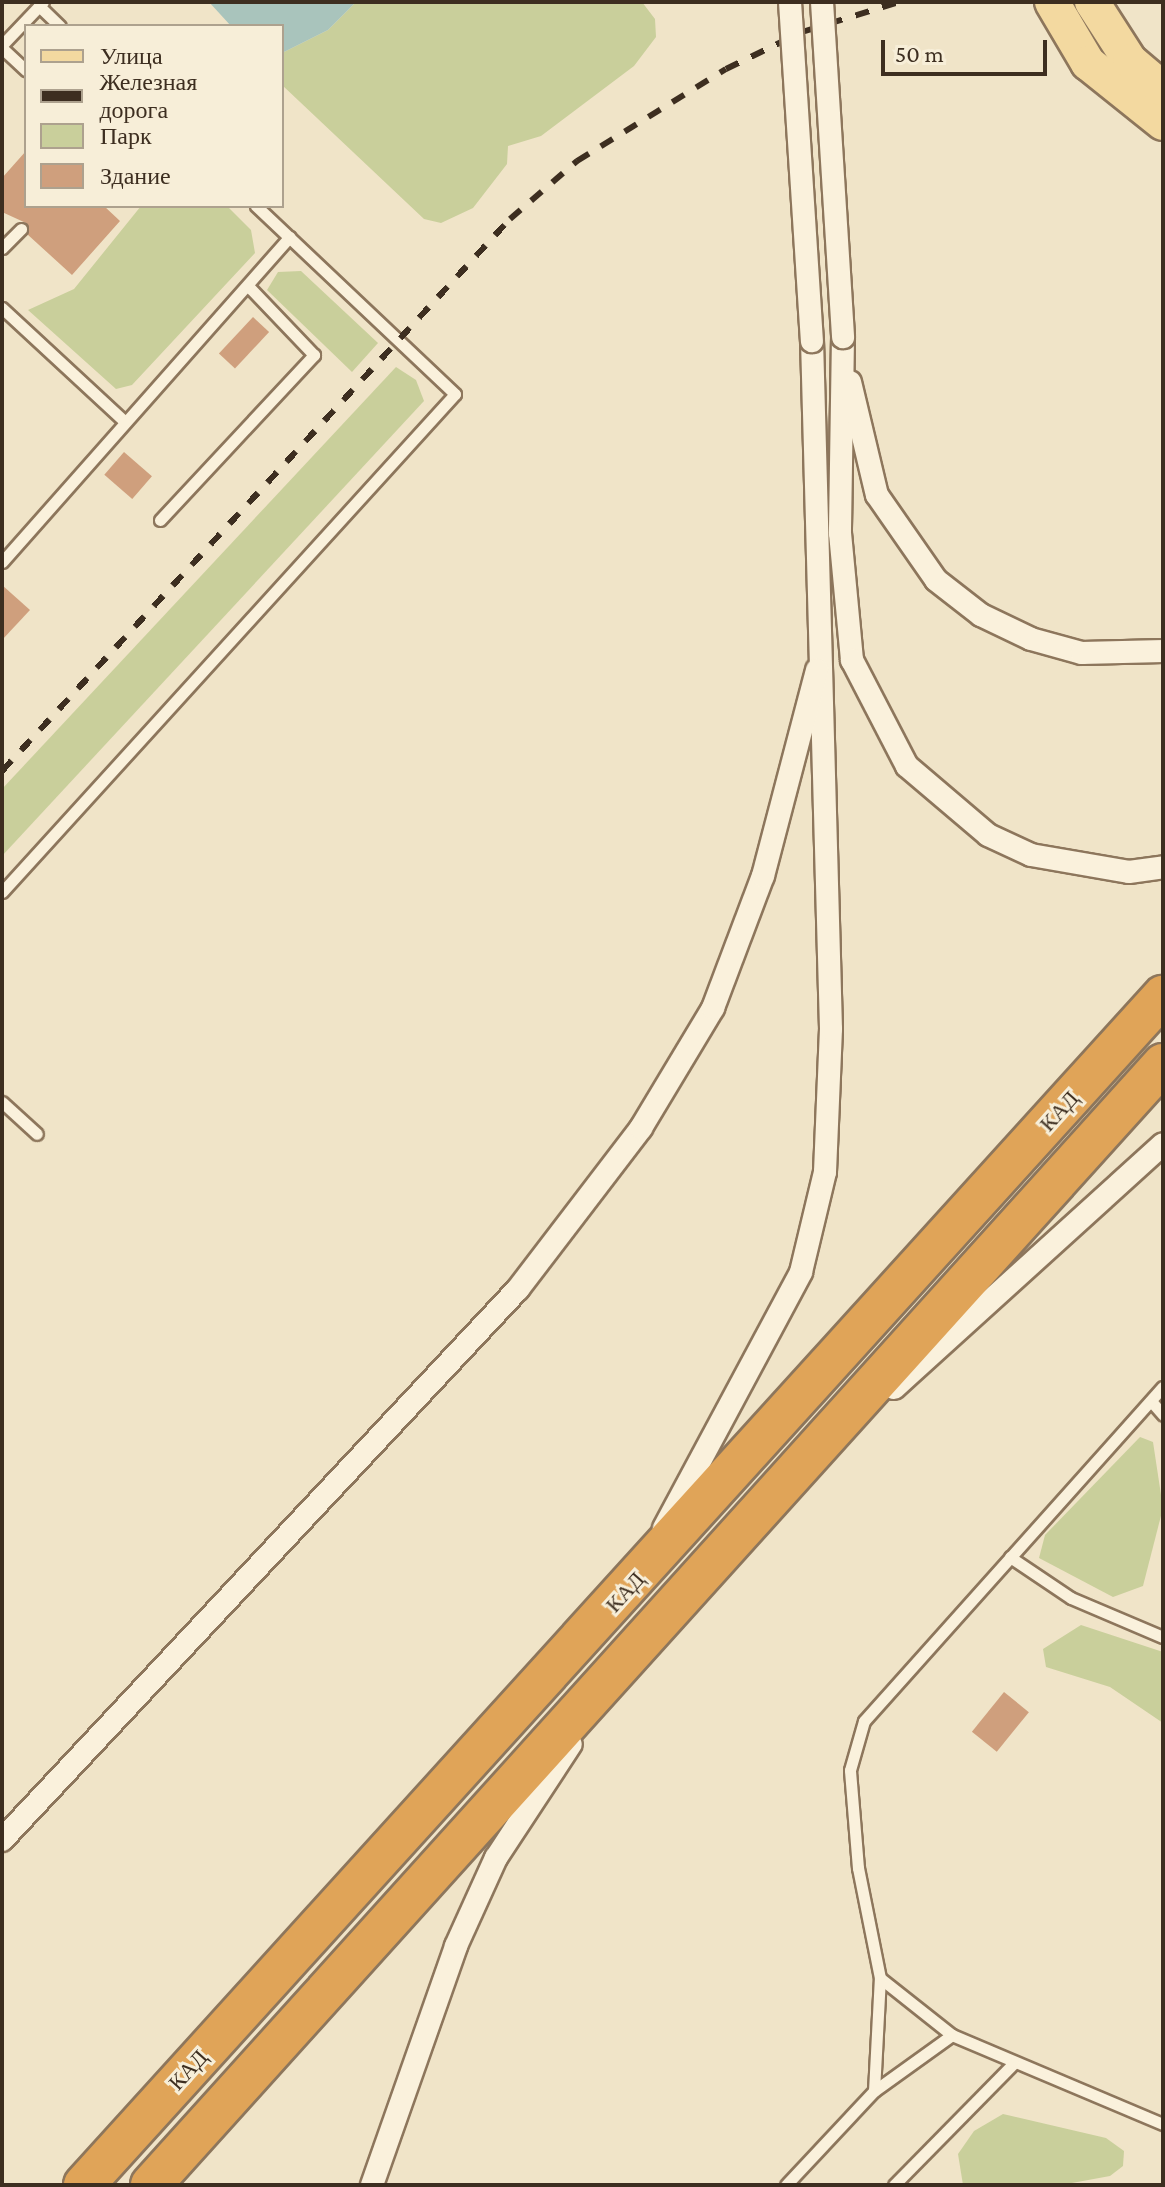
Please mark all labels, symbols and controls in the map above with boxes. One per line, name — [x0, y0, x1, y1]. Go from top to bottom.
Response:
legend — [24, 24, 284, 208]
scale bar — [885, 24, 1051, 74]
text: 50 m — [895, 40, 944, 67]
text: Улица — [100, 42, 163, 69]
text: Железная дорога — [99, 68, 197, 123]
text: Парк — [100, 122, 152, 149]
text: Здание — [100, 162, 171, 189]
street label: КАД — [1034, 1085, 1084, 1137]
street label: КАД — [600, 1566, 650, 1618]
street label: КАД — [163, 2044, 213, 2096]

